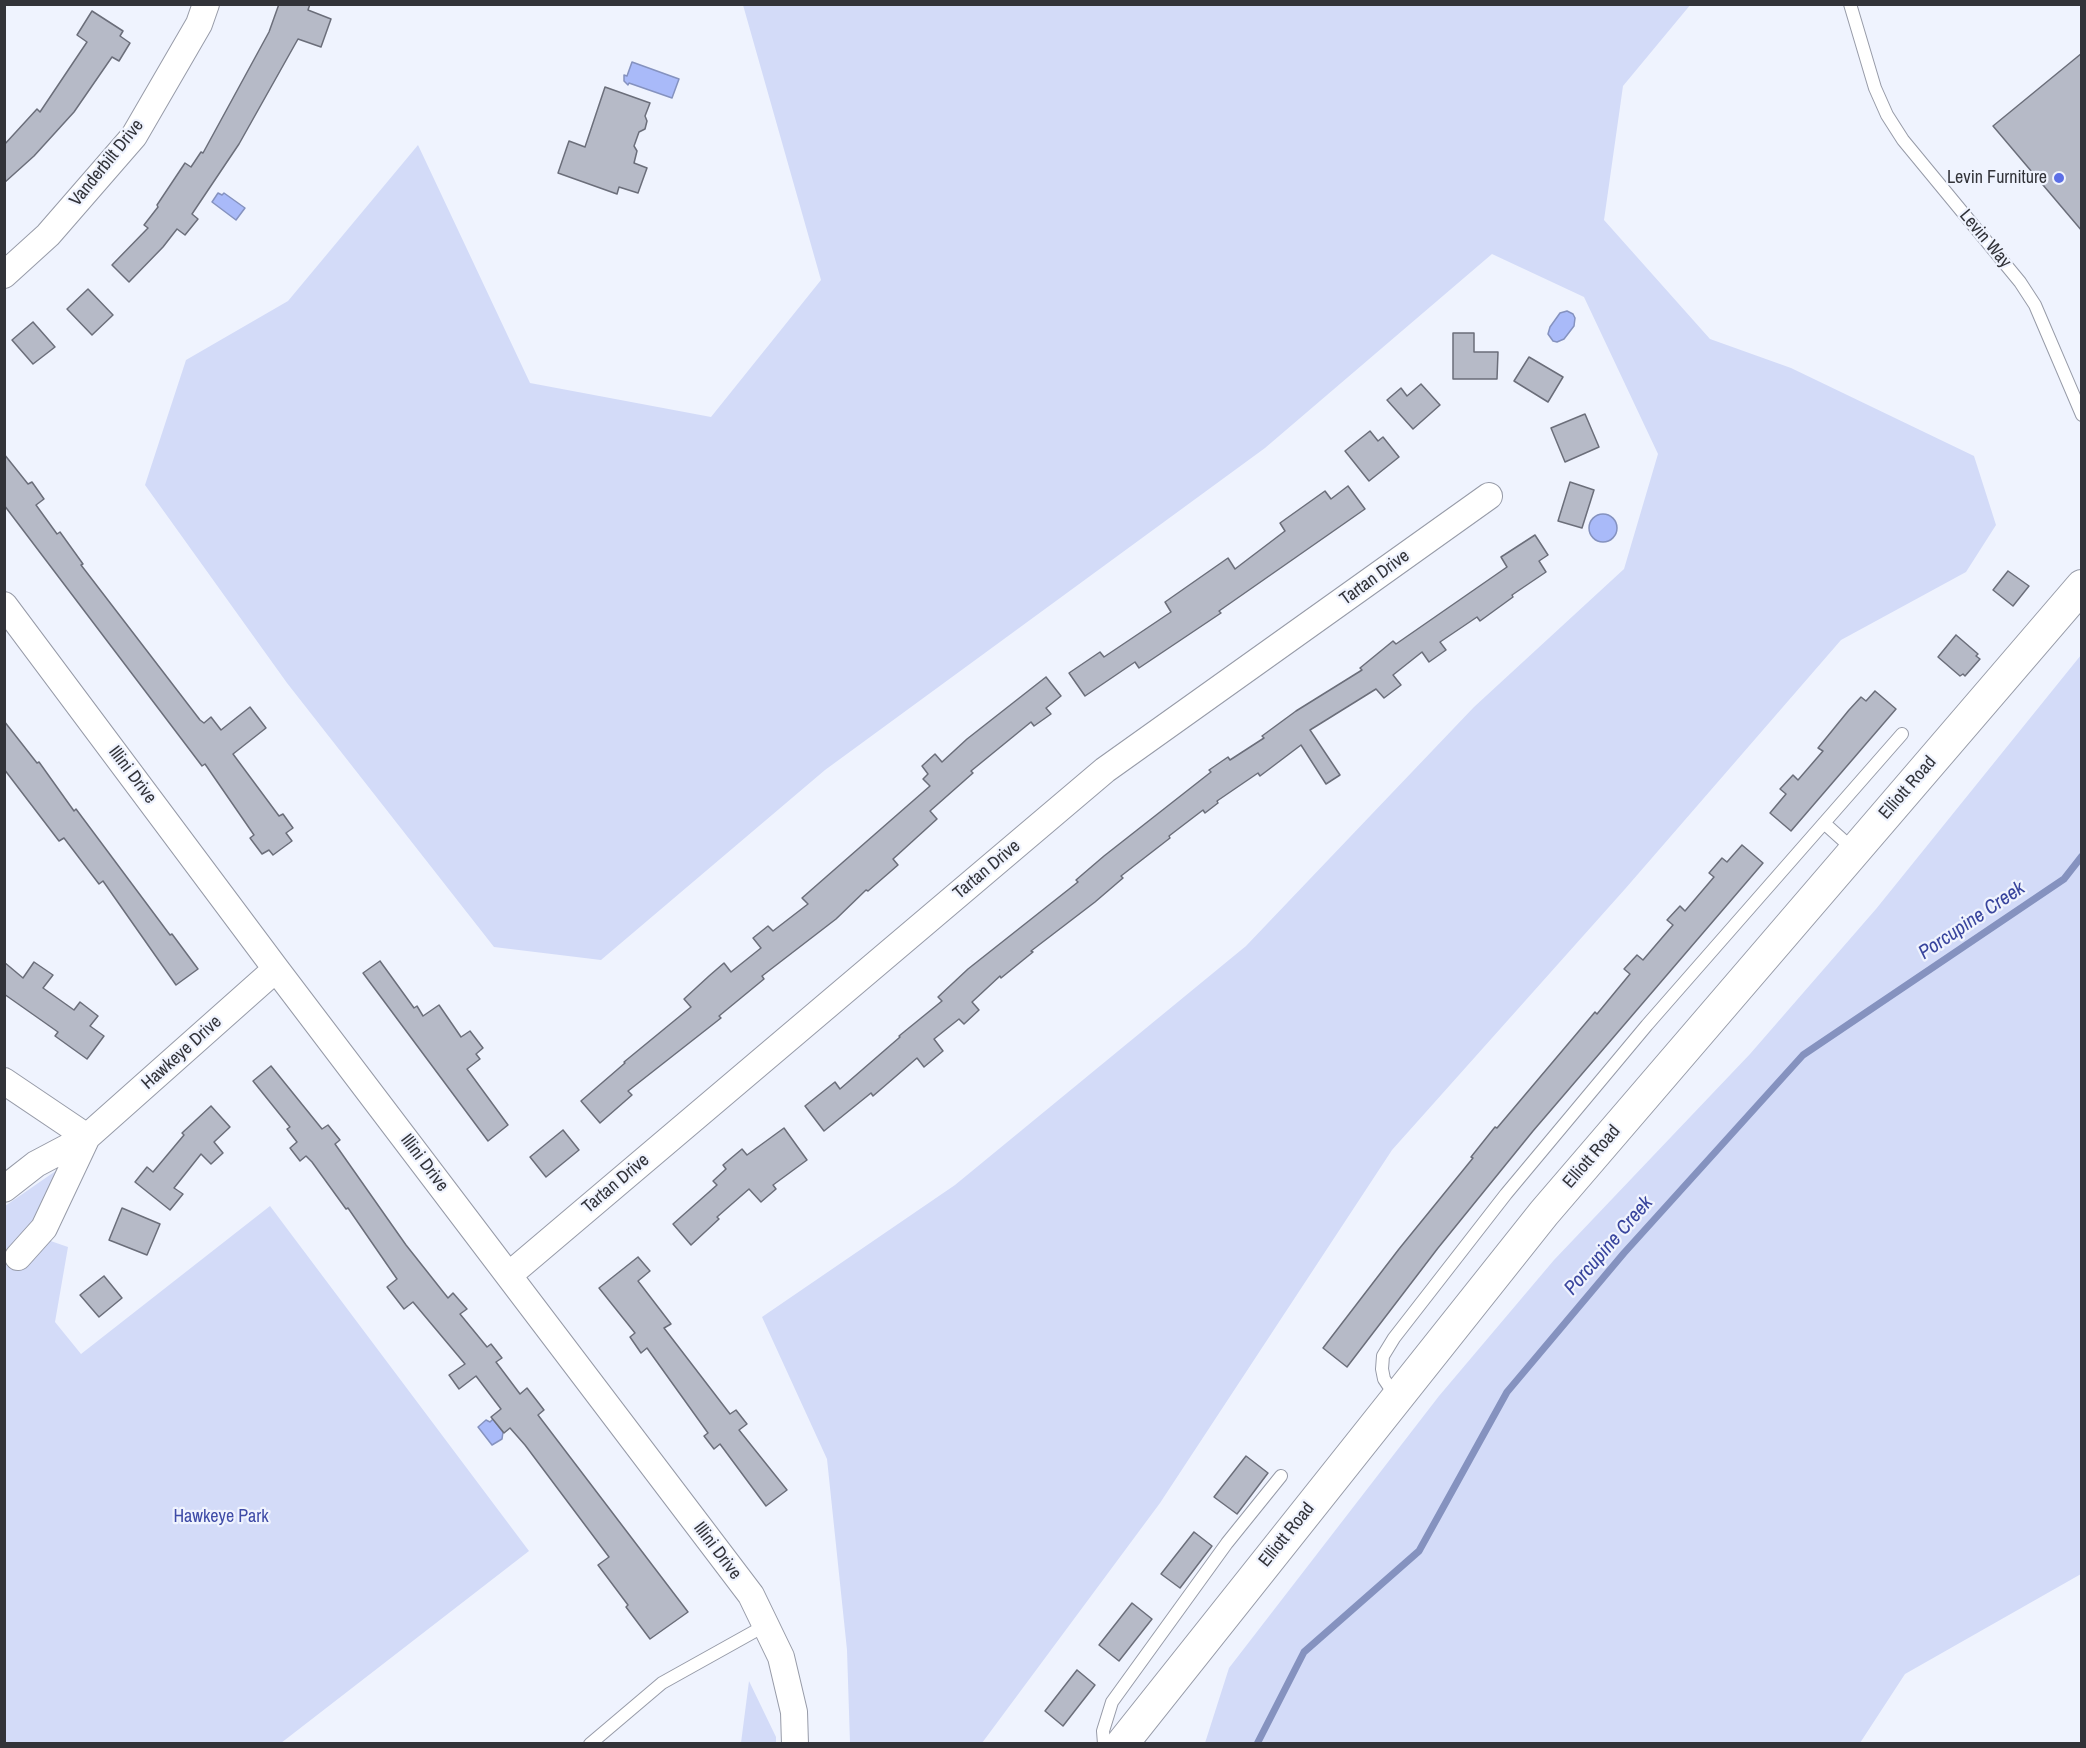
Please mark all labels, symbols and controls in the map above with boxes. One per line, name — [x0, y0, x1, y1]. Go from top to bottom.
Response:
street label: Vanderbilt Drive — [65, 115, 149, 211]
place label: Levin Furniture — [1947, 167, 2047, 189]
marker: Levin Furniture — [2052, 171, 2066, 185]
street label: Levin Way — [1954, 206, 2016, 272]
street label: Tartan Drive — [1336, 546, 1414, 610]
street label: Illini Drive — [103, 742, 161, 808]
street label: Elliott Road — [1875, 752, 1941, 824]
street label: Tartan Drive — [949, 836, 1025, 904]
water label: Porcupine Creek — [1914, 877, 2030, 965]
street label: Hawkeye Drive — [138, 1011, 226, 1095]
street label: Elliott Road — [1559, 1121, 1625, 1193]
street label: Illini Drive — [395, 1130, 453, 1196]
street label: Tartan Drive — [578, 1150, 654, 1218]
water label: Porcupine Creek — [1560, 1192, 1658, 1300]
street label: Elliott Road — [1255, 1499, 1319, 1571]
park label: Hawkeye Park — [173, 1506, 269, 1528]
street label: Illini Drive — [688, 1518, 746, 1584]

